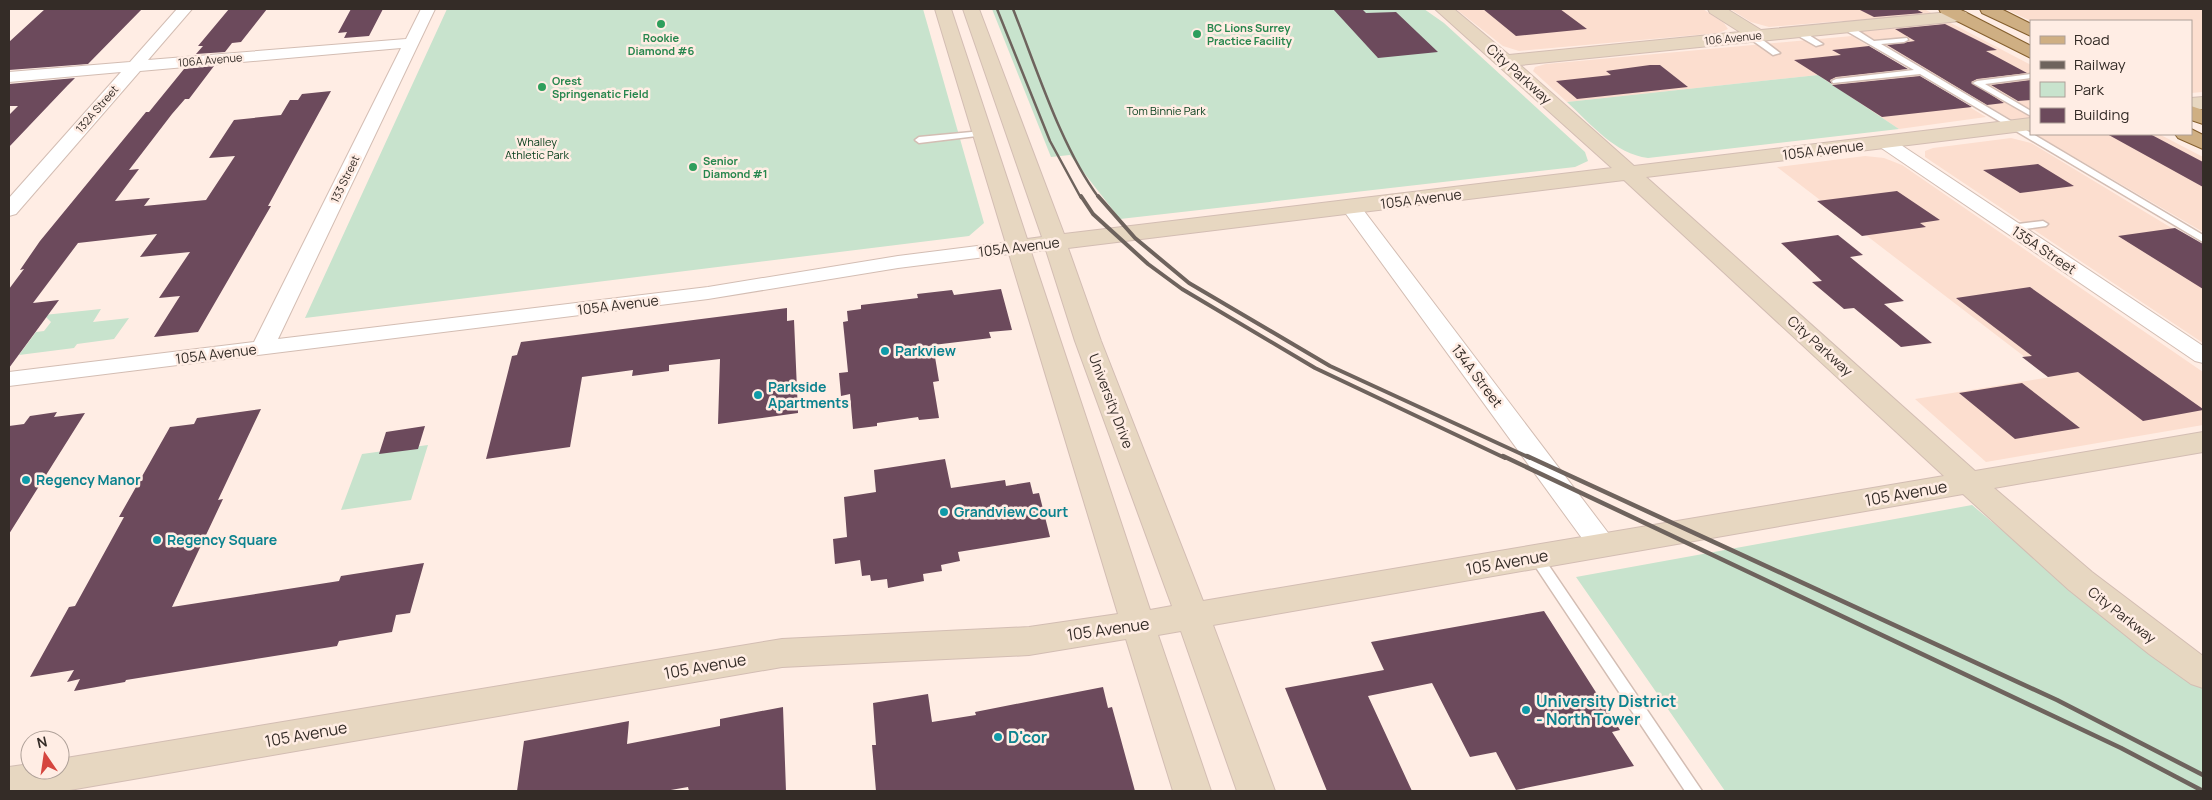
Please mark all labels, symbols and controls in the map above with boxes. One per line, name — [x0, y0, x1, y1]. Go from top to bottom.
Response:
marker: Rookie Diamond #6 — [655, 18, 667, 30]
place label: BC Lions Surrey Practice Facility — [1207, 20, 1293, 48]
legend — [2030, 20, 2192, 135]
street label: 106 Avenue — [1703, 27, 1763, 48]
marker: BC Lions Surrey Practice Facility — [1191, 28, 1203, 40]
text: Road — [2074, 29, 2110, 50]
place label: Rookie Diamond #6 — [628, 30, 694, 58]
street label: City Parkway — [1483, 39, 1557, 108]
street label: 106A Avenue — [177, 49, 243, 70]
text: Railway — [2074, 54, 2126, 75]
place label: Orest Springenatic Field — [552, 73, 649, 101]
text: Park — [2074, 79, 2104, 100]
marker: Orest Springenatic Field — [536, 81, 548, 93]
street label: 132A Street — [72, 82, 121, 135]
park label: Tom Binnie Park — [1126, 103, 1206, 118]
text: Building — [2074, 104, 2129, 125]
park label: Whalley Athletic Park — [505, 134, 569, 162]
street label: 105A Avenue — [1781, 135, 1865, 164]
street label: 133 Street — [327, 153, 362, 205]
place label: Senior Diamond #1 — [703, 153, 768, 181]
marker: Senior Diamond #1 — [687, 161, 699, 173]
street label: 105A Avenue — [1379, 184, 1463, 213]
street label: 135A Street — [2008, 221, 2081, 278]
street label: 105A Avenue — [977, 232, 1061, 261]
street label: 105A Avenue — [576, 290, 660, 319]
street label: City Parkway — [1784, 311, 1858, 380]
street label: 105A Avenue — [174, 339, 258, 368]
street label: 134A Street — [1447, 340, 1508, 411]
place label: Parkview — [895, 341, 956, 360]
marker: Parkview — [879, 345, 891, 357]
street label: University Drive — [1085, 351, 1138, 451]
place label: Parkside Apartments — [768, 377, 849, 412]
marker: Parkside Apartments — [752, 389, 764, 401]
place label: Regency Manor — [36, 470, 141, 489]
marker: Regency Manor — [20, 474, 32, 486]
street label: 105 Avenue — [1863, 475, 1949, 511]
place label: Grandview Court — [954, 502, 1068, 521]
marker: Grandview Court — [938, 506, 950, 518]
place label: Regency Square — [167, 530, 277, 549]
marker: Regency Square — [151, 534, 163, 546]
street label: 105 Avenue — [1464, 544, 1550, 580]
street label: City Parkway — [2084, 582, 2161, 648]
street label: 105 Avenue — [1065, 612, 1151, 646]
street label: 105 Avenue — [662, 648, 748, 684]
place label: University District - North Tower — [1536, 690, 1677, 730]
marker: University District - North Tower — [1520, 704, 1532, 716]
street label: 105 Avenue — [263, 716, 349, 752]
place label: D'cor — [1008, 726, 1047, 748]
north arrow — [20, 730, 70, 780]
text: N — [35, 731, 49, 752]
marker: D'cor — [992, 731, 1004, 743]

